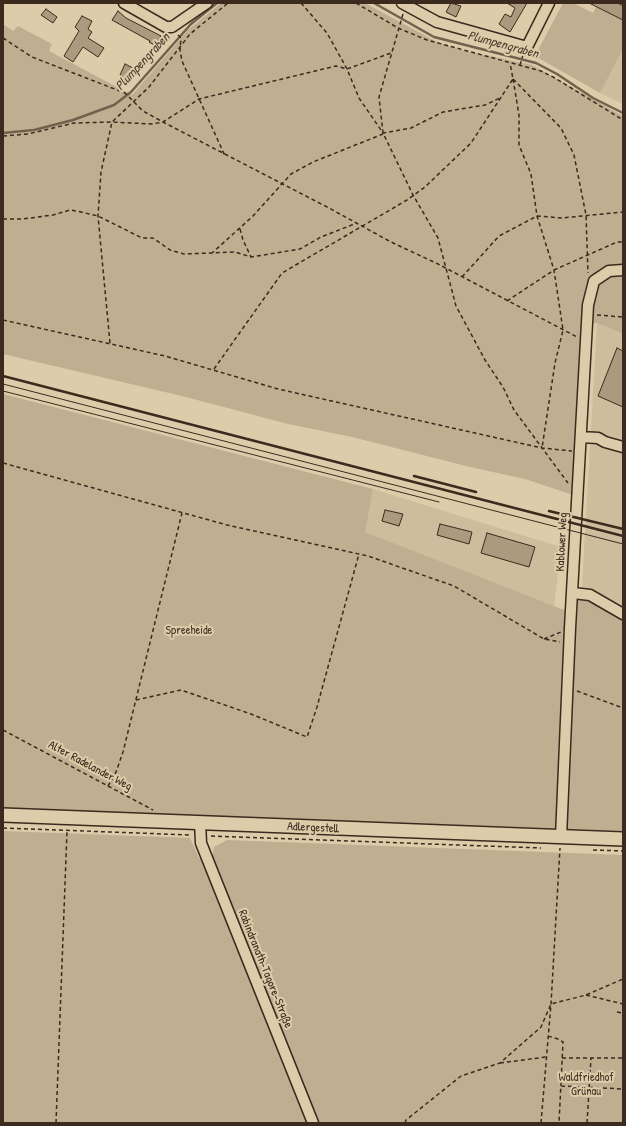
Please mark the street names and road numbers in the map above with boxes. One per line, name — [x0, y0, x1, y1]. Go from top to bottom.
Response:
street label: Kablower Weg — [553, 512, 571, 572]
street label: Alter Radelander Weg — [46, 738, 134, 794]
street label: Adlergestell — [287, 819, 339, 837]
street label: Rabindranath-Tagore-Straße — [235, 908, 295, 1030]

